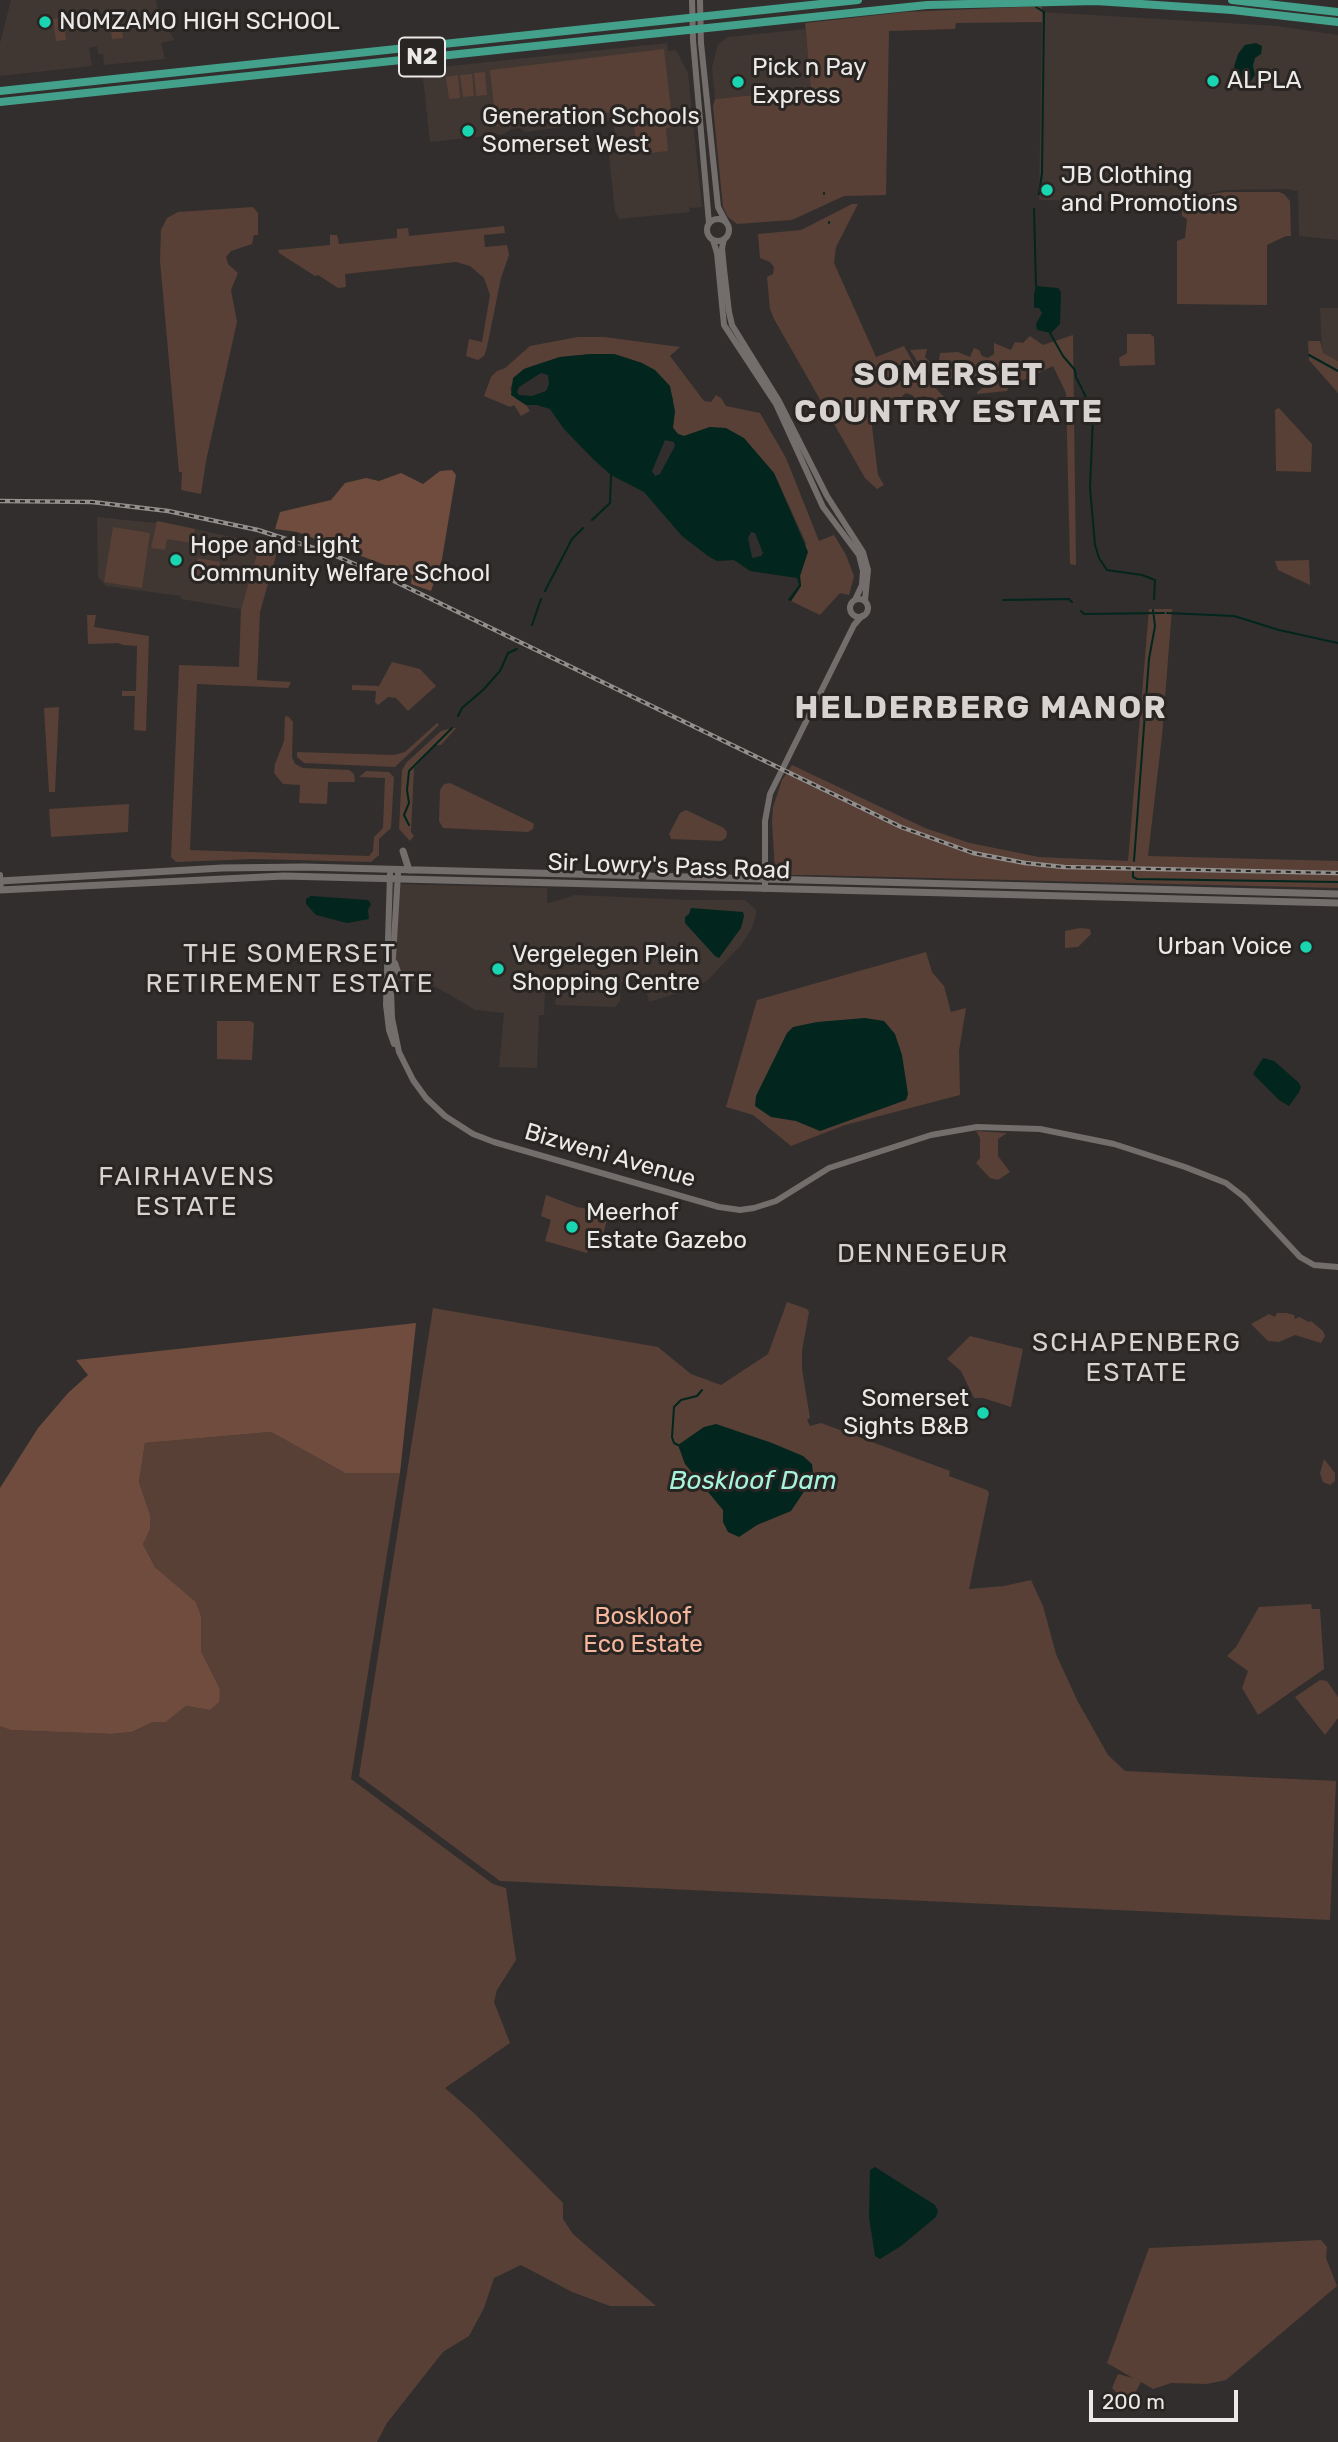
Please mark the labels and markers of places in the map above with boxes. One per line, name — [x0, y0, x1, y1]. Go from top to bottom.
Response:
place label: NOMZAMO HIGH SCHOOL — [59, 8, 340, 36]
marker: NOMZAMO HIGH SCHOOL — [37, 14, 53, 30]
place label: Pick n Pay Express — [752, 54, 867, 110]
place label: ALPLA — [1227, 67, 1302, 95]
marker: ALPLA — [1205, 73, 1221, 89]
marker: Pick n Pay Express — [730, 74, 746, 90]
place label: Generation Schools Somerset West — [482, 103, 700, 159]
marker: Generation Schools Somerset West — [460, 123, 476, 139]
place label: JB Clothing and Promotions — [1061, 162, 1238, 218]
marker: JB Clothing and Promotions — [1039, 182, 1055, 198]
place label: Hope and Light Community Welfare School — [190, 532, 490, 588]
marker: Hope and Light Community Welfare School — [168, 552, 184, 568]
place label: Urban Voice — [1157, 933, 1292, 961]
marker: Urban Voice — [1298, 939, 1314, 955]
place label: Vergelegen Plein Shopping Centre — [512, 941, 700, 997]
marker: Vergelegen Plein Shopping Centre — [490, 961, 506, 977]
place label: Meerhof Estate Gazebo — [586, 1199, 747, 1255]
marker: Meerhof Estate Gazebo — [564, 1219, 580, 1235]
place label: Somerset Sights B&B — [843, 1385, 969, 1441]
marker: Somerset Sights B&B — [975, 1405, 991, 1421]

